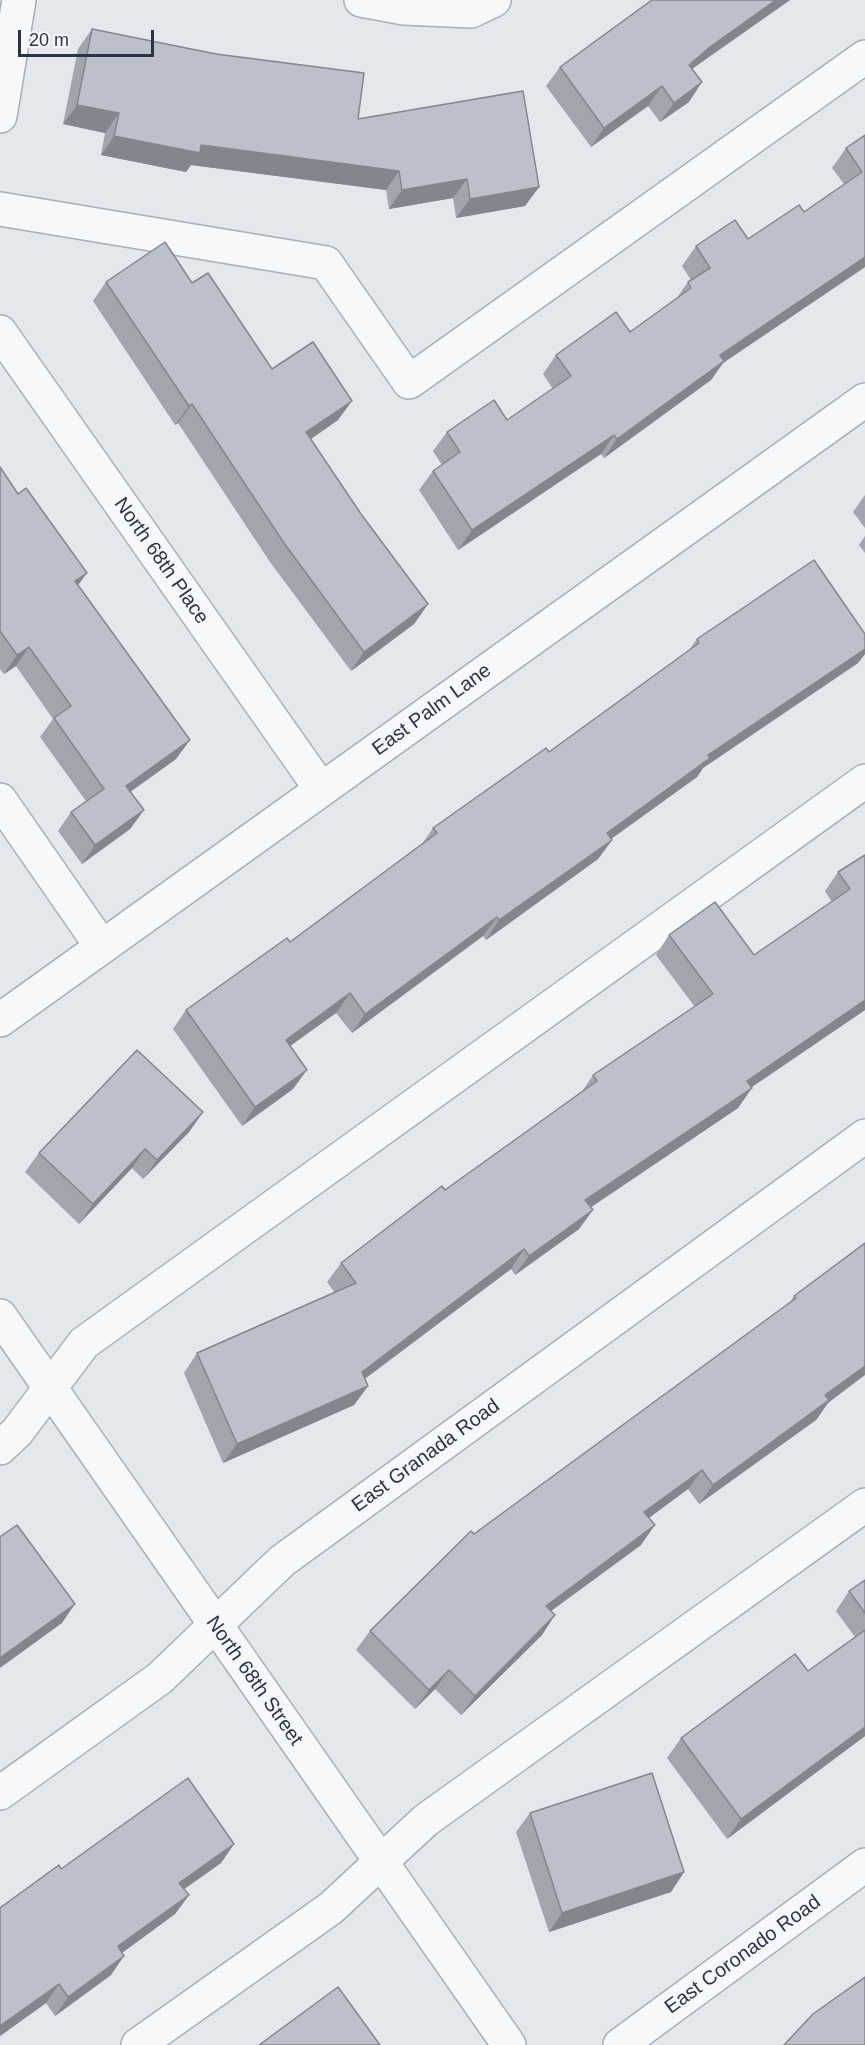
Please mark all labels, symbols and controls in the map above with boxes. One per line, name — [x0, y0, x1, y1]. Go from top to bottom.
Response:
scale bar — [21, 18, 158, 56]
text: 20 m — [29, 30, 69, 50]
street label: North 68th Place — [108, 493, 214, 629]
street label: East Palm Lane — [368, 659, 496, 761]
street label: East Granada Road — [347, 1394, 505, 1518]
street label: North 68th Street — [200, 1612, 308, 1750]
street label: East Coronado Road — [660, 1890, 826, 2020]

